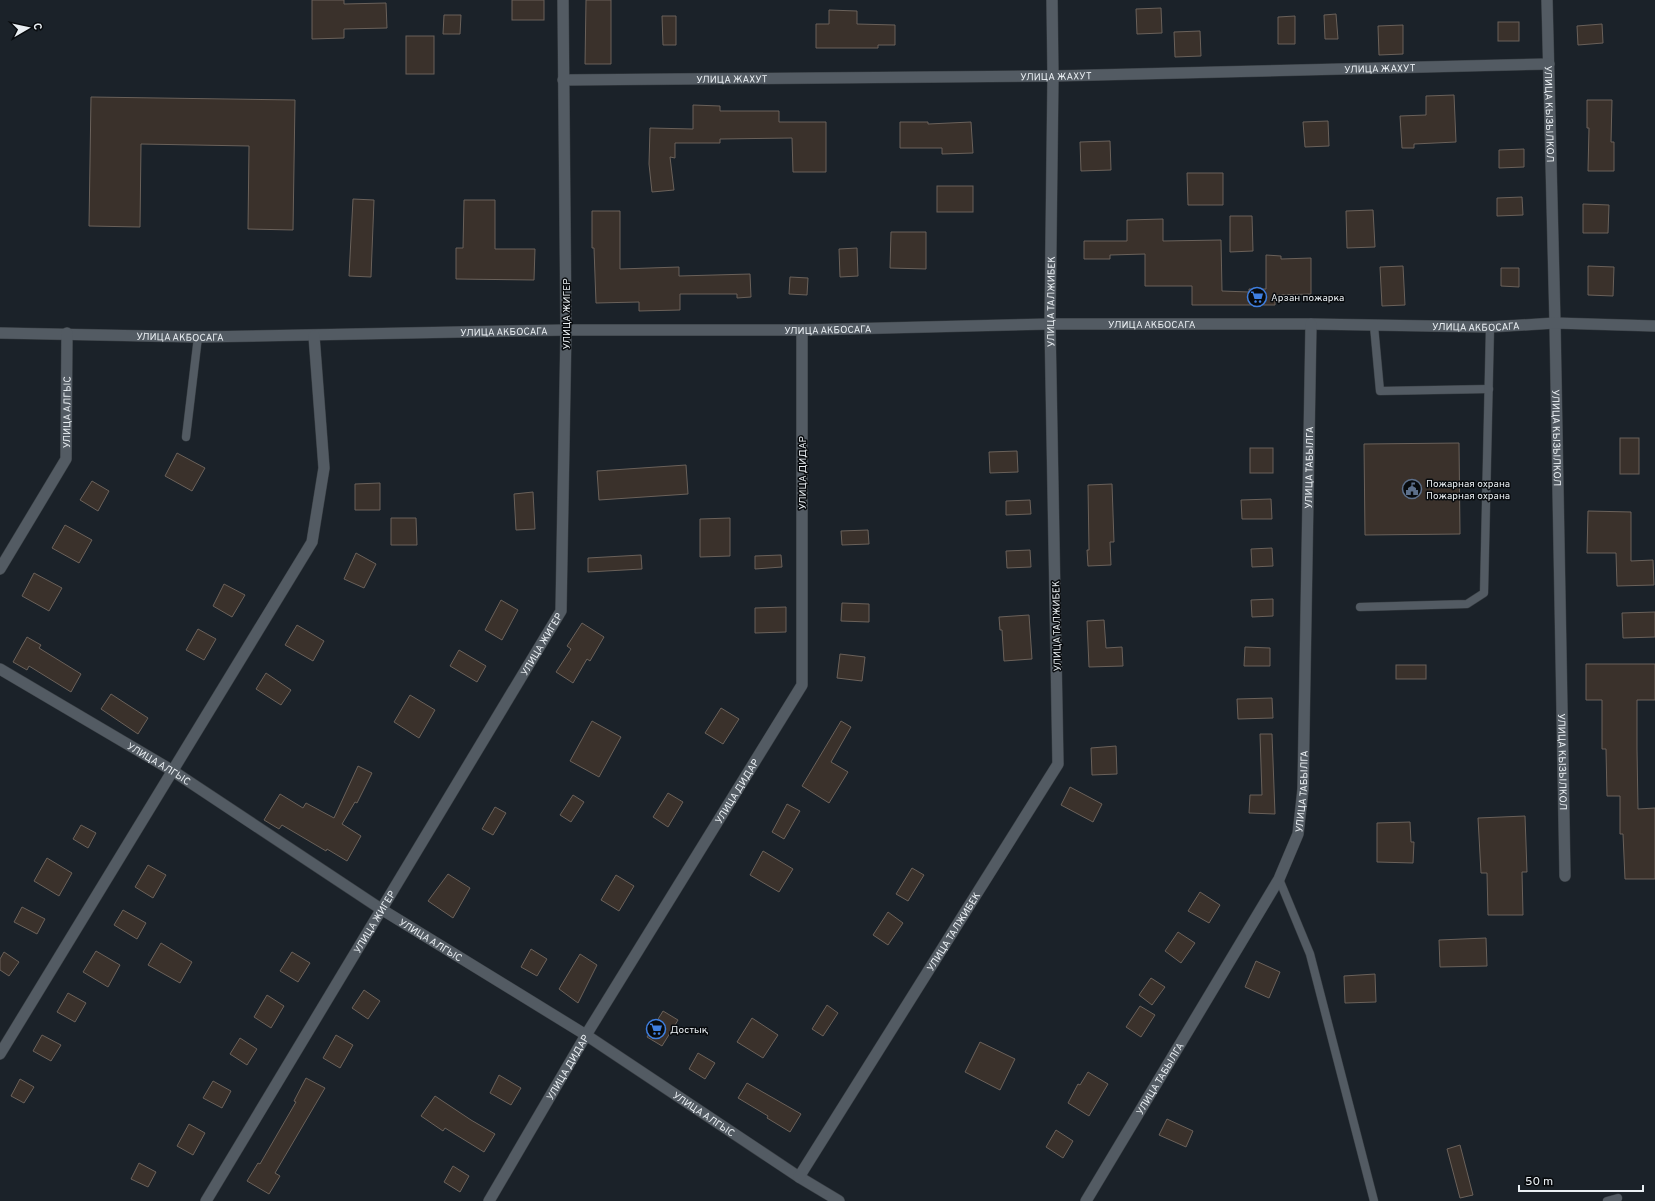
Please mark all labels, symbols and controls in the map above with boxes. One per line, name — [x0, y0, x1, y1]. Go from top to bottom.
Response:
north arrow — [8, 8, 48, 48]
text: С — [29, 22, 44, 31]
street label: УЛИЦА ЖАХУТ — [1344, 62, 1416, 77]
street label: УЛИЦА КЫЗЫЛКОЛ — [1541, 65, 1556, 163]
street label: УЛИЦА ЖАХУТ — [1020, 70, 1092, 84]
street label: УЛИЦА ЖАХУТ — [696, 73, 768, 87]
street label: УЛИЦА ТАЛЖИБЕК — [1045, 256, 1059, 347]
street label: УЛИЦА ЖИГЕР — [561, 279, 574, 349]
supermarket icon: Арзан пожарка — [1246, 286, 1268, 308]
place label: Арзан пожарка — [1271, 292, 1344, 305]
street label: УЛИЦА АКБОСАГА — [1108, 319, 1196, 332]
street label: УЛИЦА АКБОСАГА — [1432, 320, 1520, 335]
street label: УЛИЦА АКБОСАГА — [784, 323, 872, 338]
street label: УЛИЦА АКБОСАГА — [460, 325, 548, 340]
street label: УЛИЦА АКБОСАГА — [136, 331, 224, 345]
street label: УЛИЦА АЛГЫС — [61, 376, 75, 448]
street label: УЛИЦА КЫЗЫЛКОЛ — [1548, 389, 1563, 486]
street label: УЛИЦА ТАБЫЛГА — [1303, 426, 1317, 509]
street label: УЛИЦА ДИДАР — [797, 436, 810, 510]
public building icon: Пожарная охрана Пожарная охрана — [1401, 478, 1423, 500]
place label: Пожарная охрана Пожарная охрана — [1426, 478, 1510, 503]
street label: УЛИЦА ТАЛЖИБЕК — [1050, 580, 1065, 672]
street label: УЛИЦА ЖИГЕР — [519, 611, 566, 679]
street label: УЛИЦА КЫЗЫЛКОЛ — [1554, 713, 1569, 810]
street label: УЛИЦА АЛГЫС — [124, 740, 193, 789]
street label: УЛИЦА ТАБЫЛГА — [1293, 750, 1312, 833]
street label: УЛИЦА ДИДАР — [713, 757, 763, 827]
street label: УЛИЦА ЖИГЕР — [351, 889, 399, 956]
street label: УЛИЦА ТАЛЖИБЕК — [925, 890, 984, 974]
street label: УЛИЦА АЛГЫС — [396, 917, 464, 965]
supermarket icon: Достық — [645, 1018, 667, 1040]
place label: Достық — [670, 1024, 709, 1037]
street label: УЛИЦА ДИДАР — [544, 1033, 593, 1103]
street label: УЛИЦА ТАБЫЛГА — [1134, 1040, 1188, 1118]
street label: УЛИЦА АЛГЫС — [670, 1090, 737, 1140]
scale bar — [1519, 1167, 1643, 1193]
text: 50 m — [1525, 1174, 1553, 1190]

